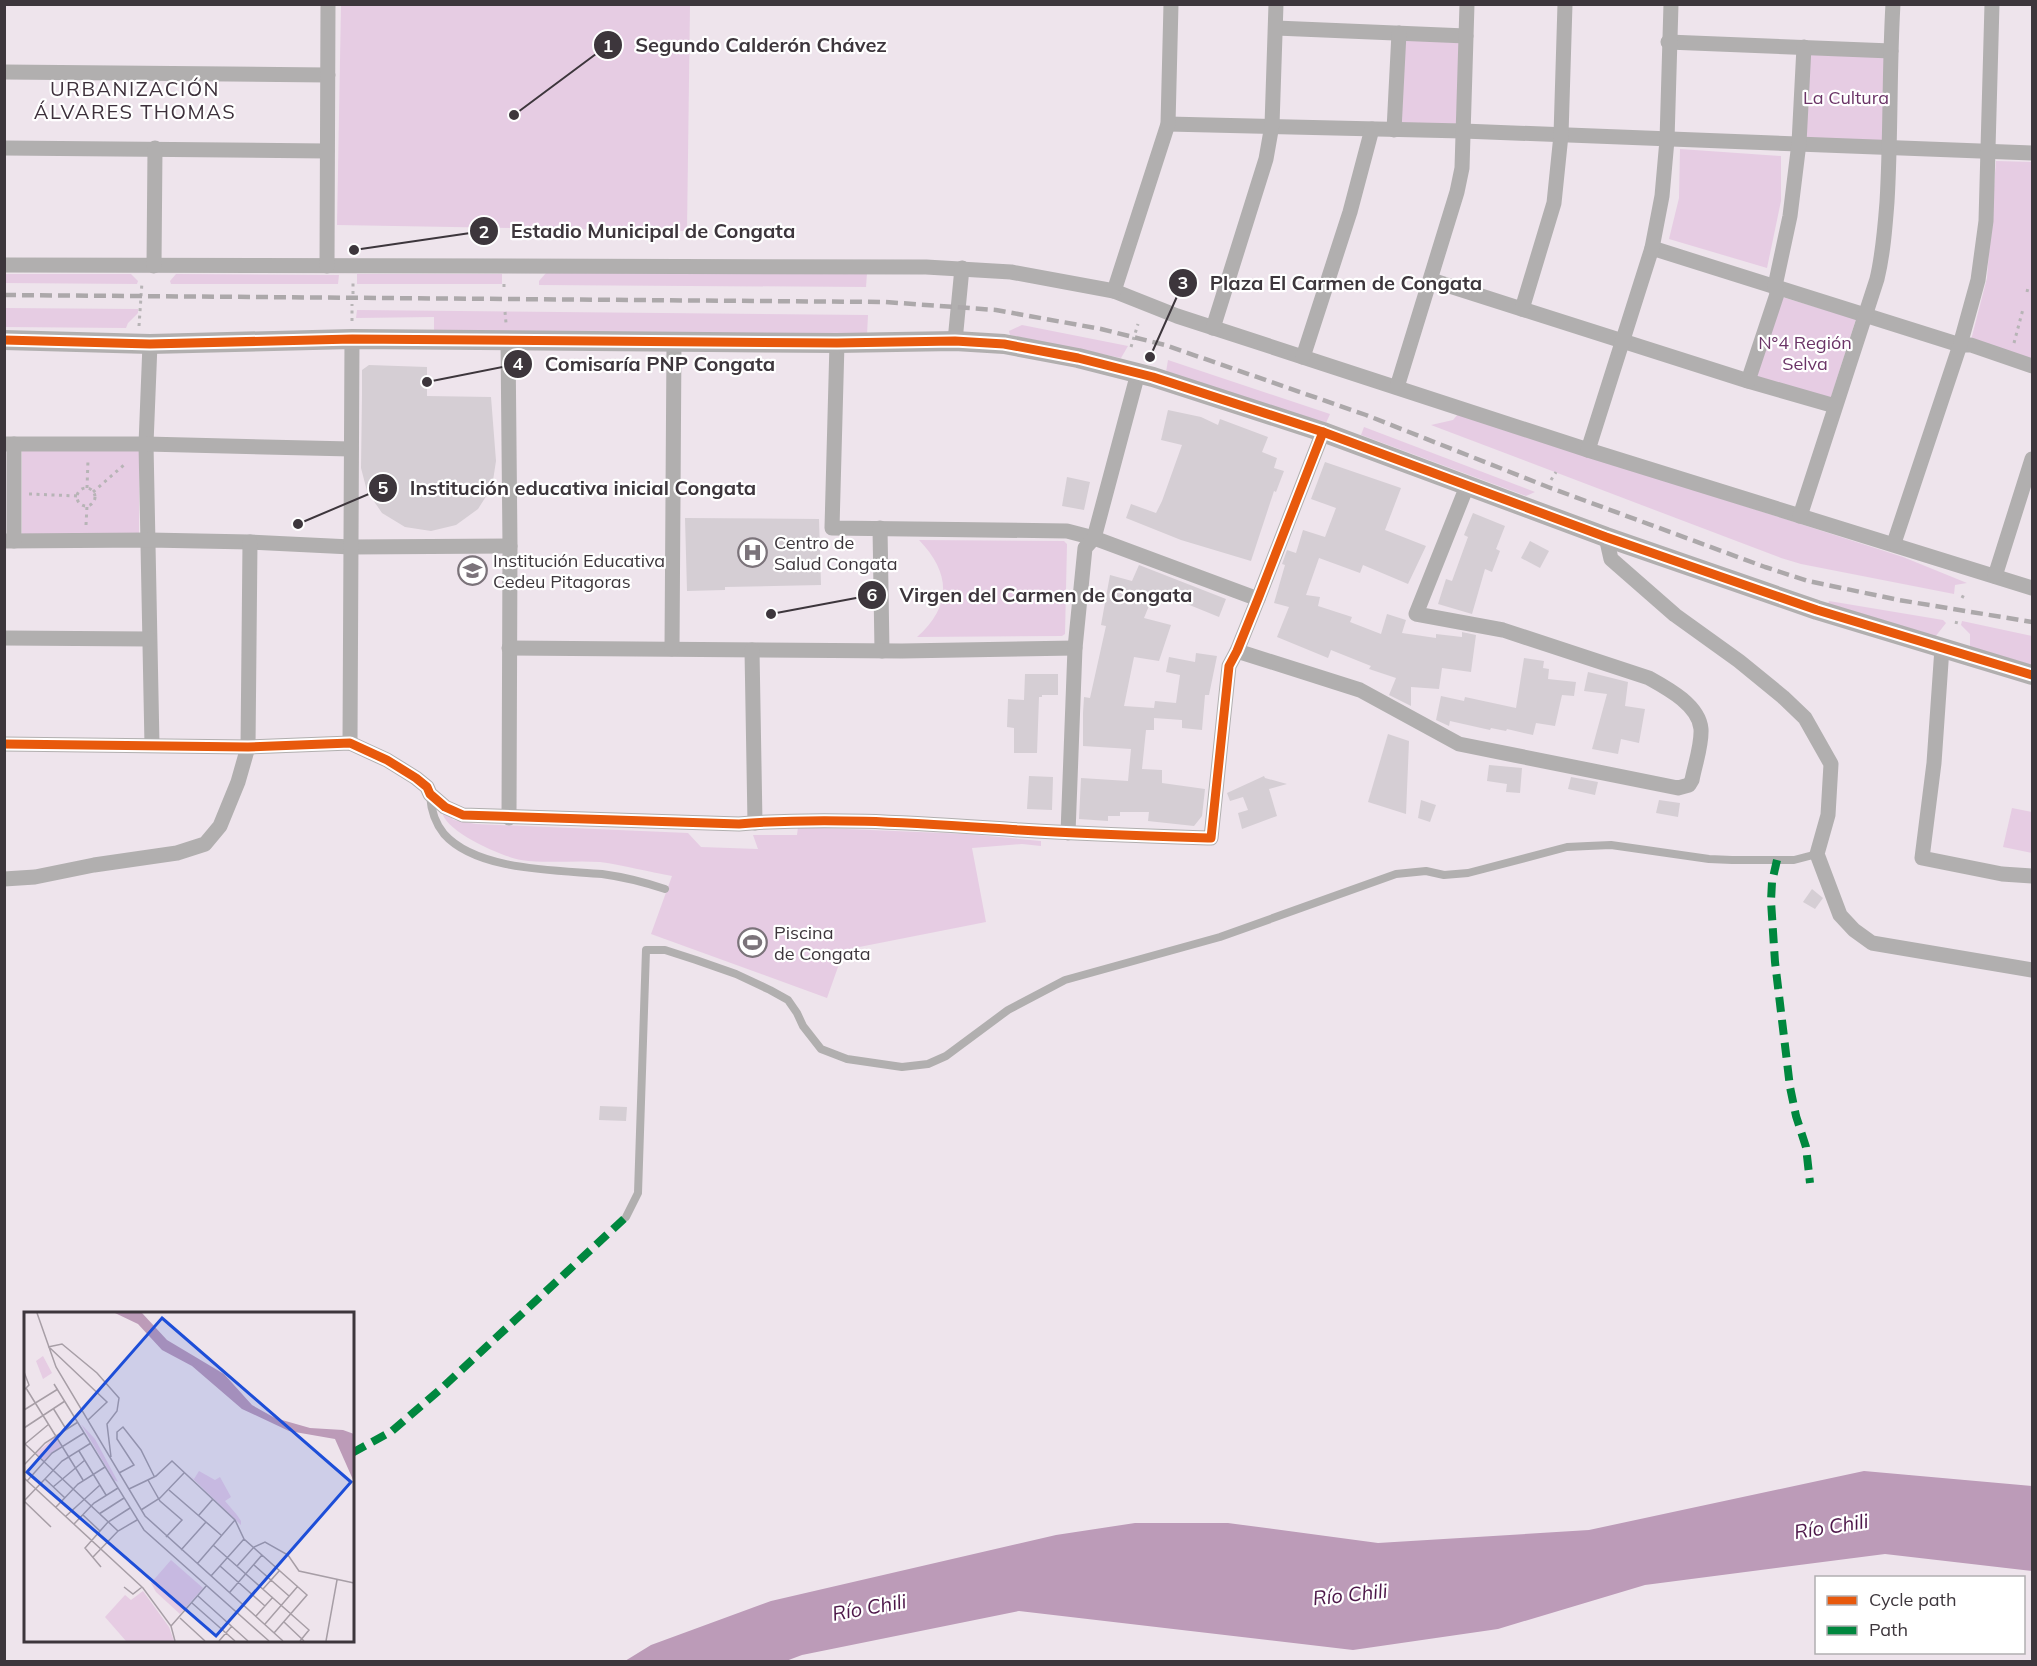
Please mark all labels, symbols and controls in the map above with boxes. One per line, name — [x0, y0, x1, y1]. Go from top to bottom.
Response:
callout: Segundo Calderón Chávez — [593, 26, 899, 64]
text: Segundo Calderón Chávez — [635, 32, 887, 57]
text: 1 — [603, 34, 613, 57]
district label: URBANIZACIÓN ÁLVARES THOMAS — [34, 76, 236, 124]
park label: La Cultura — [1803, 86, 1889, 109]
callout: Estadio Municipal de Congata — [469, 212, 807, 250]
text: Estadio Municipal de Congata — [511, 218, 795, 243]
text: 2 — [479, 220, 489, 243]
callout: Plaza El Carmen de Congata — [1168, 264, 1494, 302]
text: Plaza El Carmen de Congata — [1210, 270, 1482, 295]
text: 3 — [1178, 271, 1188, 294]
park label: N°4 Región Selva — [1758, 331, 1852, 375]
callout: Comisaría PNP Congata — [503, 345, 788, 383]
text: Comisaría PNP Congata — [545, 351, 775, 376]
text: 4 — [513, 352, 524, 375]
callout: Institución educativa inicial Congata — [368, 469, 768, 507]
text: Institución educativa inicial Congata — [410, 475, 756, 500]
text: 5 — [378, 476, 389, 499]
place label: Centro de Salud Congata — [774, 531, 897, 575]
hospital icon: Centro de Salud Congata — [737, 536, 769, 568]
place label: Institución Educativa Cedeu Pitagoras — [493, 549, 665, 593]
school or university icon: Institución Educativa Cedeu Pitagoras — [456, 554, 488, 586]
callout: Virgen del Carmen de Congata — [857, 576, 1204, 614]
text: Virgen del Carmen de Congata — [899, 582, 1192, 607]
text: 6 — [867, 583, 878, 606]
place label: Piscina de Congata — [774, 921, 871, 965]
sports icon: Piscina de Congata — [737, 926, 769, 958]
inset map — [24, 1312, 354, 1642]
water label: Río Chili — [1792, 1508, 1870, 1544]
legend — [1815, 1576, 2025, 1654]
water label: Río Chili — [1311, 1578, 1389, 1610]
water label: Río Chili — [830, 1588, 908, 1626]
text: Cycle path — [1869, 1588, 1956, 1611]
text: Path — [1869, 1618, 1908, 1641]

